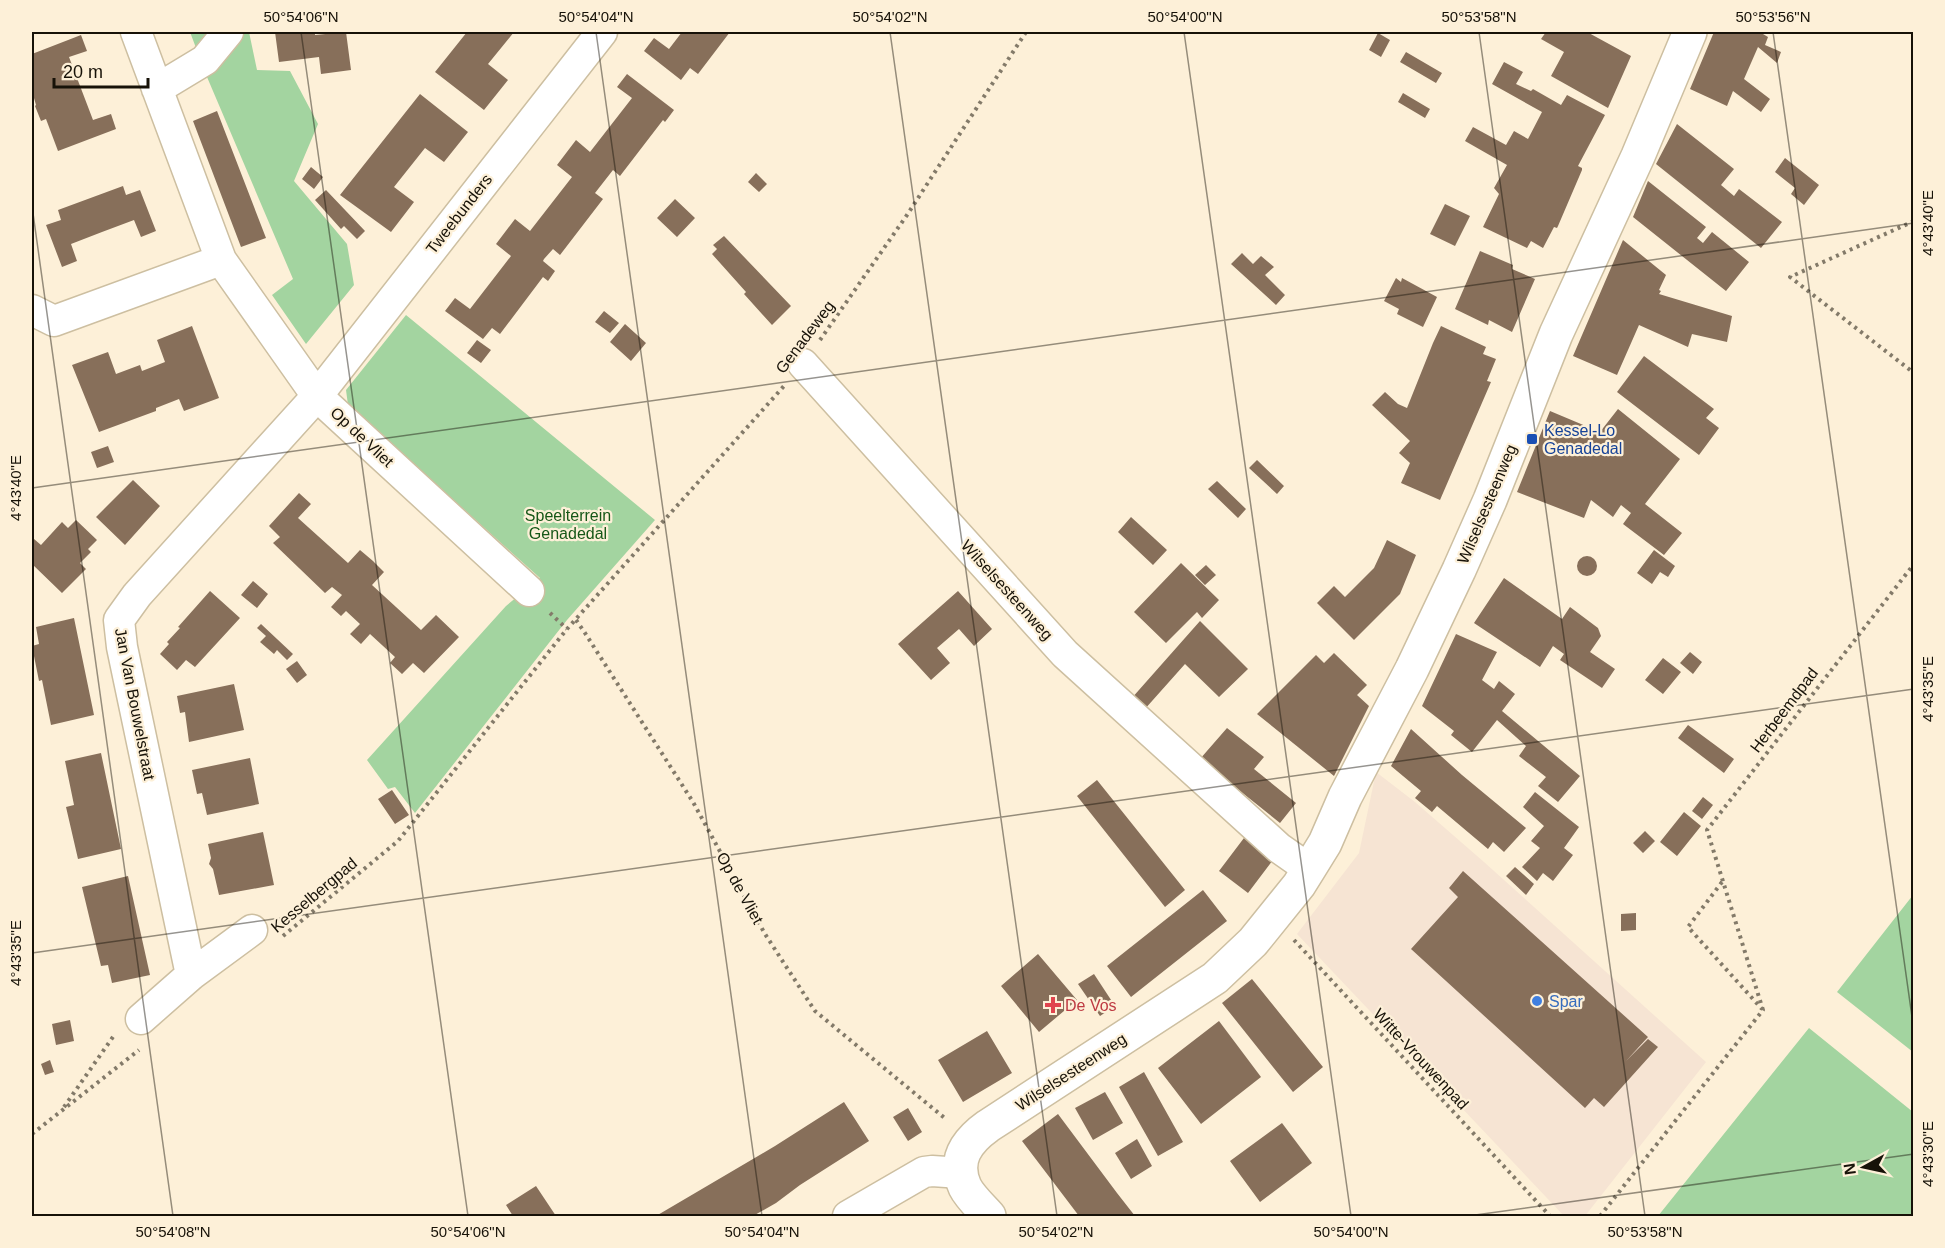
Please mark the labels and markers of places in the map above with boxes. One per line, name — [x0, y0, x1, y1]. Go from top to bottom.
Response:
place label: Kessel-Lo Genadedal — [1544, 422, 1622, 457]
marker: Kessel-Lo Genadedal — [1525, 432, 1539, 446]
place label: Spar — [1549, 993, 1583, 1010]
marker: Spar — [1530, 994, 1544, 1008]
place label: De Vos — [1065, 997, 1117, 1014]
marker: De Vos — [1046, 998, 1060, 1012]

